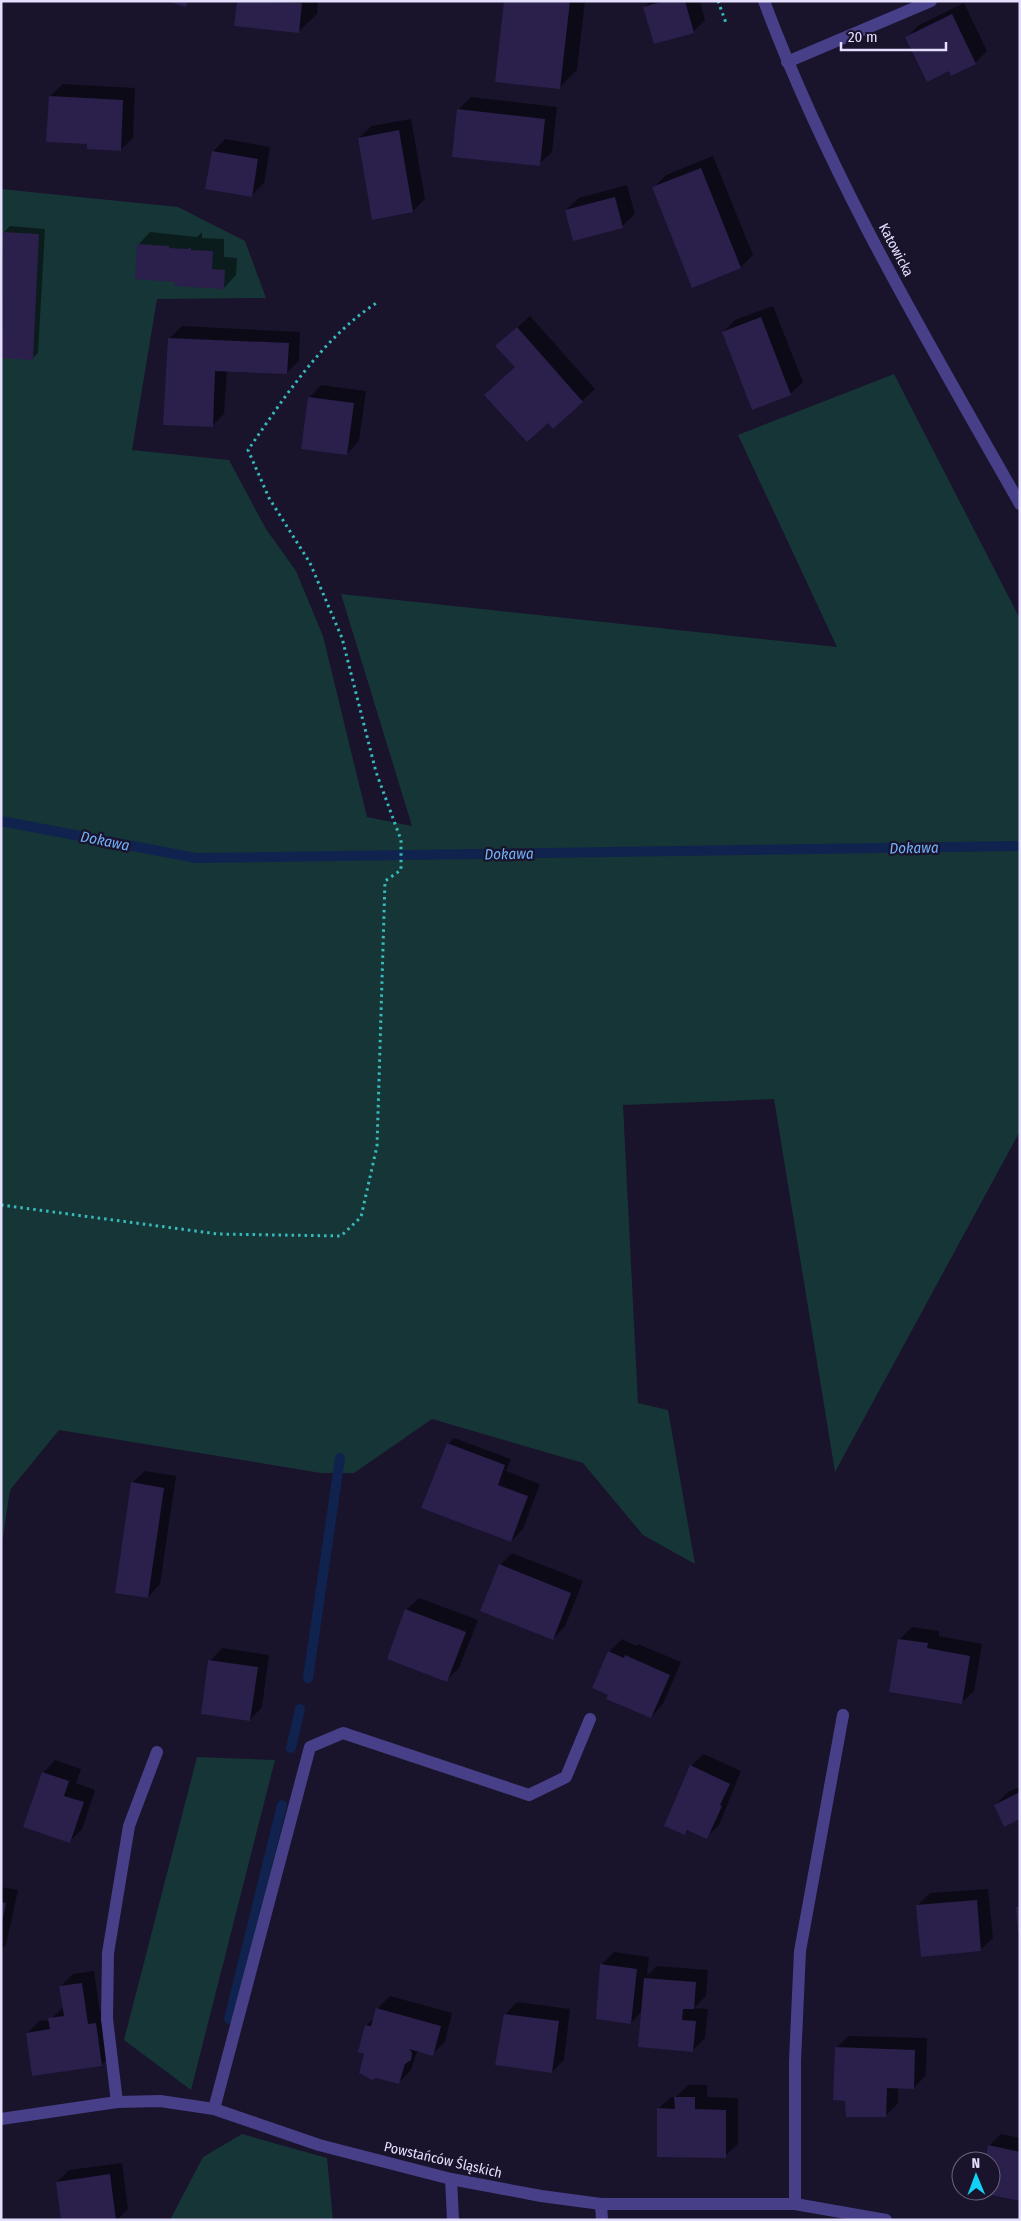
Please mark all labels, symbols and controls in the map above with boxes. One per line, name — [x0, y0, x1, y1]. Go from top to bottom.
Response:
scale bar — [841, 20, 946, 52]
text: 20 m — [848, 28, 878, 46]
street label: Katowicka — [875, 221, 917, 280]
water label: Dokawa — [79, 827, 131, 855]
water label: Dokawa — [889, 839, 939, 857]
water label: Dokawa — [484, 845, 534, 863]
street label: Powstańców Śląskich — [382, 2137, 504, 2182]
north arrow — [951, 2151, 1001, 2201]
text: N — [971, 2155, 980, 2172]

